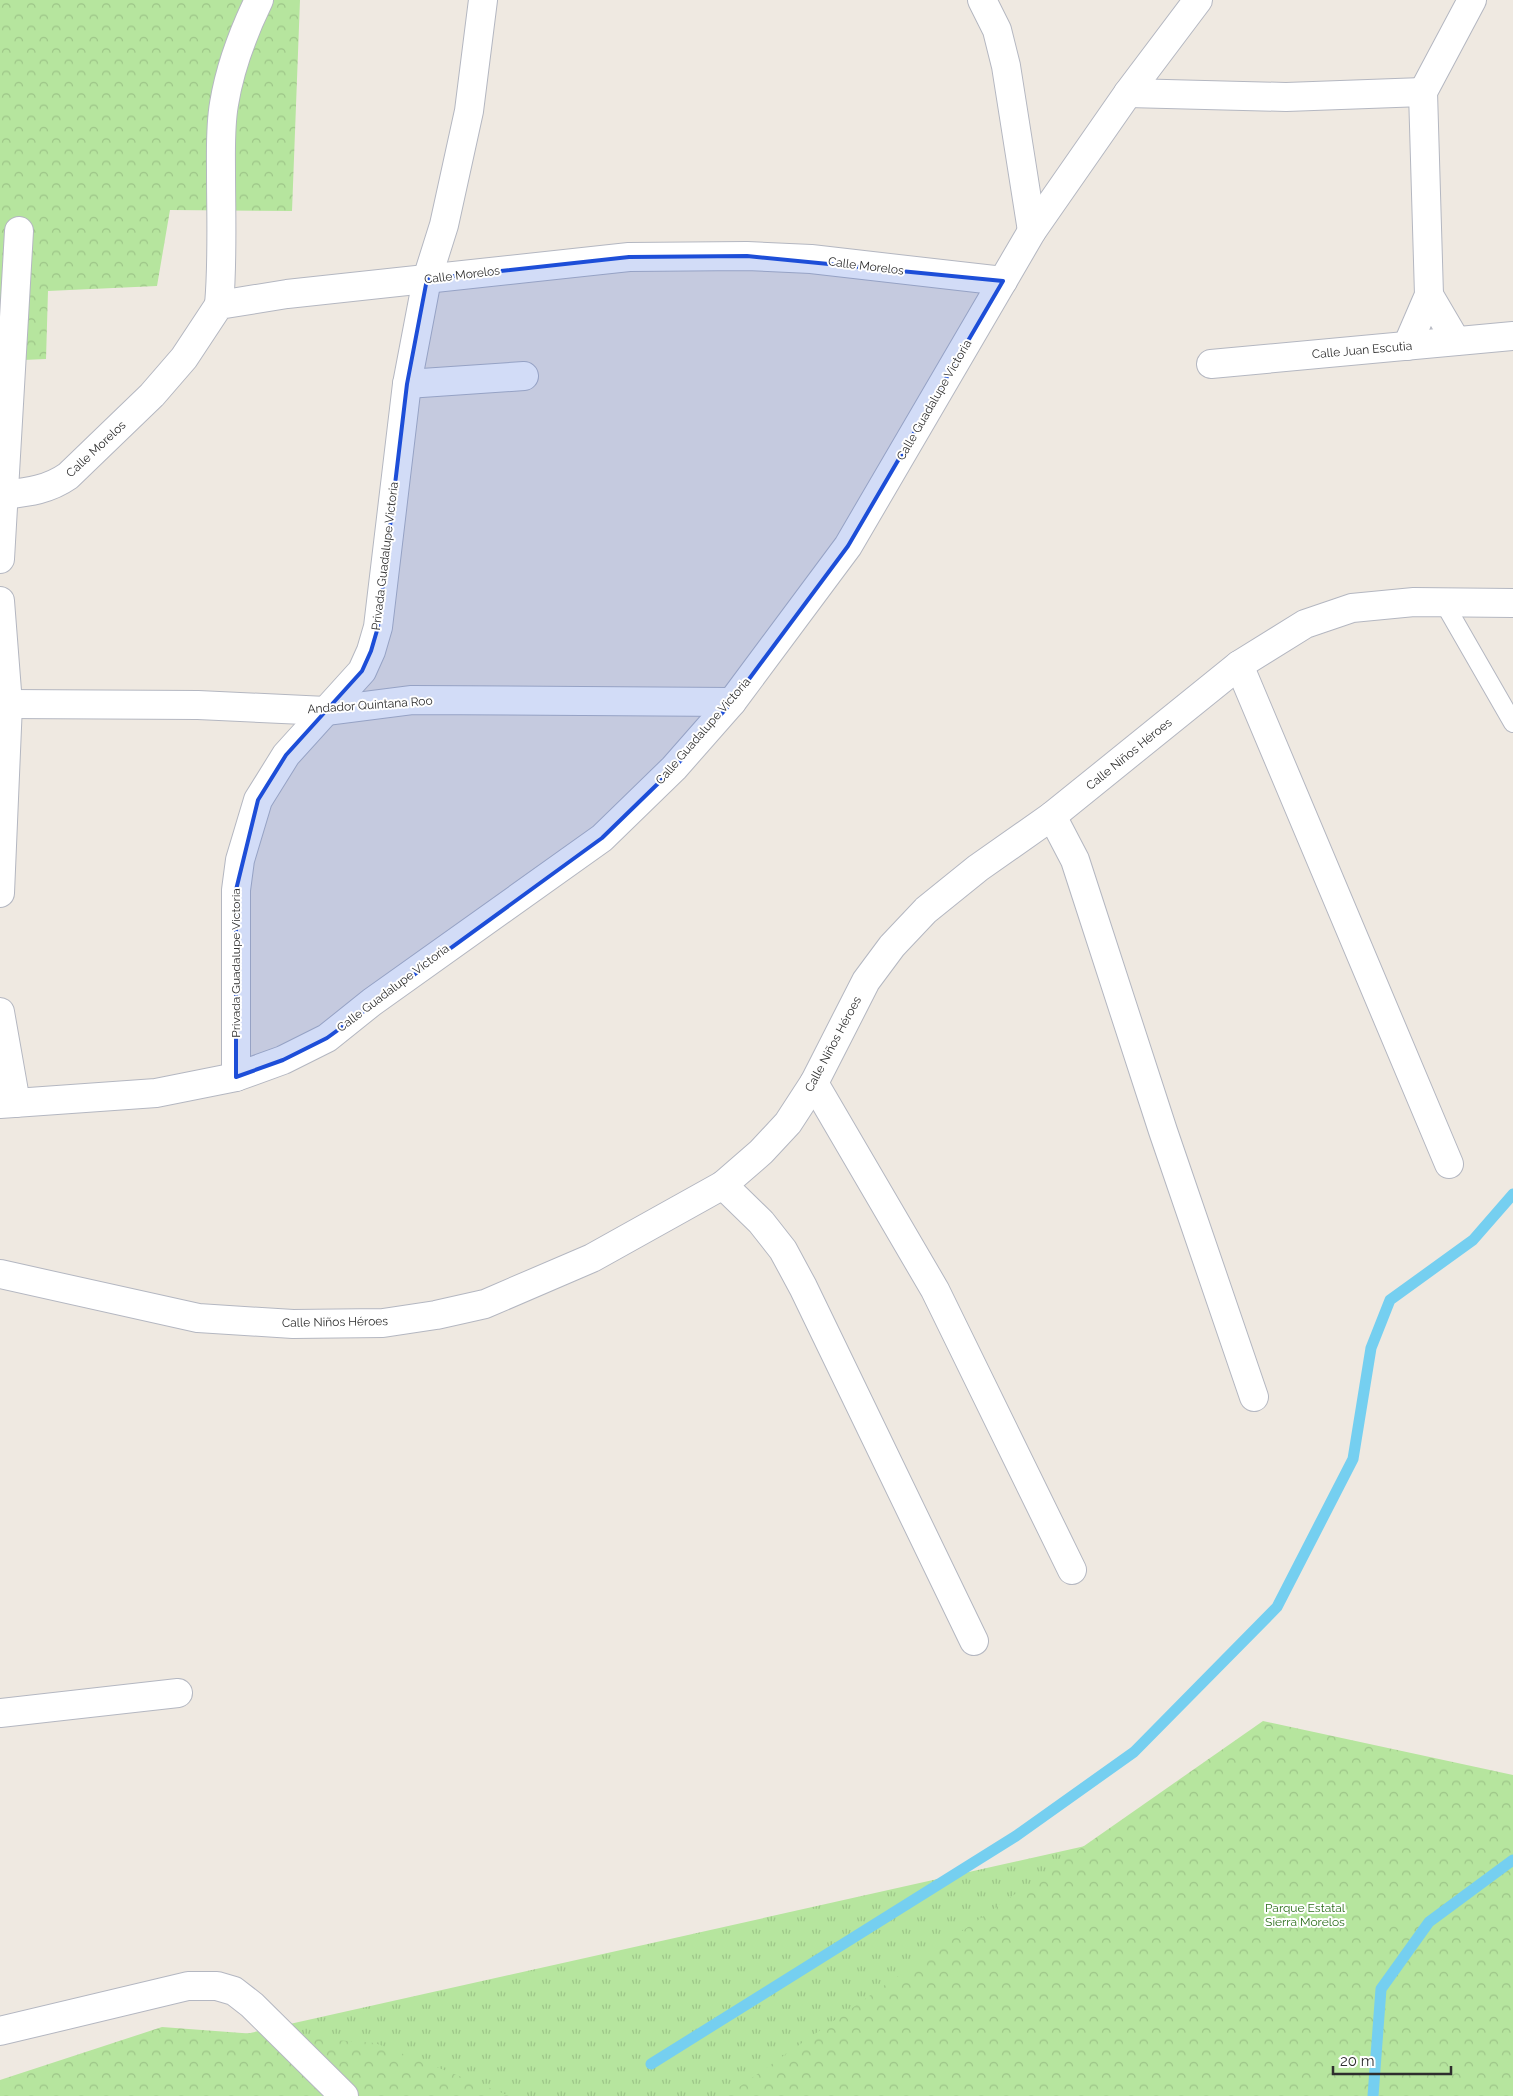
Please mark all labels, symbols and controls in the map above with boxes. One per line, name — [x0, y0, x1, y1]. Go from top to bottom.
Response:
street label: Calle Morelos — [827, 254, 905, 278]
street label: Calle Morelos — [423, 263, 501, 287]
street label: Calle Guadalupe Victoria — [894, 337, 974, 463]
street label: Calle Juan Escutia — [1311, 339, 1413, 361]
street label: Calle Morelos — [63, 418, 129, 480]
street label: Privada Guadalupe Victoria — [369, 481, 401, 631]
street label: Calle Guadalupe Victoria — [653, 675, 753, 787]
street label: Andador Quintana Roo — [307, 694, 433, 716]
street label: Calle Niños Héroes — [1083, 715, 1175, 793]
street label: Privada Guadalupe Victoria — [229, 888, 243, 1038]
street label: Calle Guadalupe Victoria — [334, 941, 452, 1035]
street label: Calle Niños Héroes — [802, 994, 864, 1094]
street label: Calle Niños Héroes — [282, 1314, 388, 1330]
park label: Parque Estatal Sierra Morelos — [1265, 1901, 1346, 1929]
scale bar — [1333, 2044, 1450, 2076]
text: 20 m — [1340, 2052, 1375, 2070]

